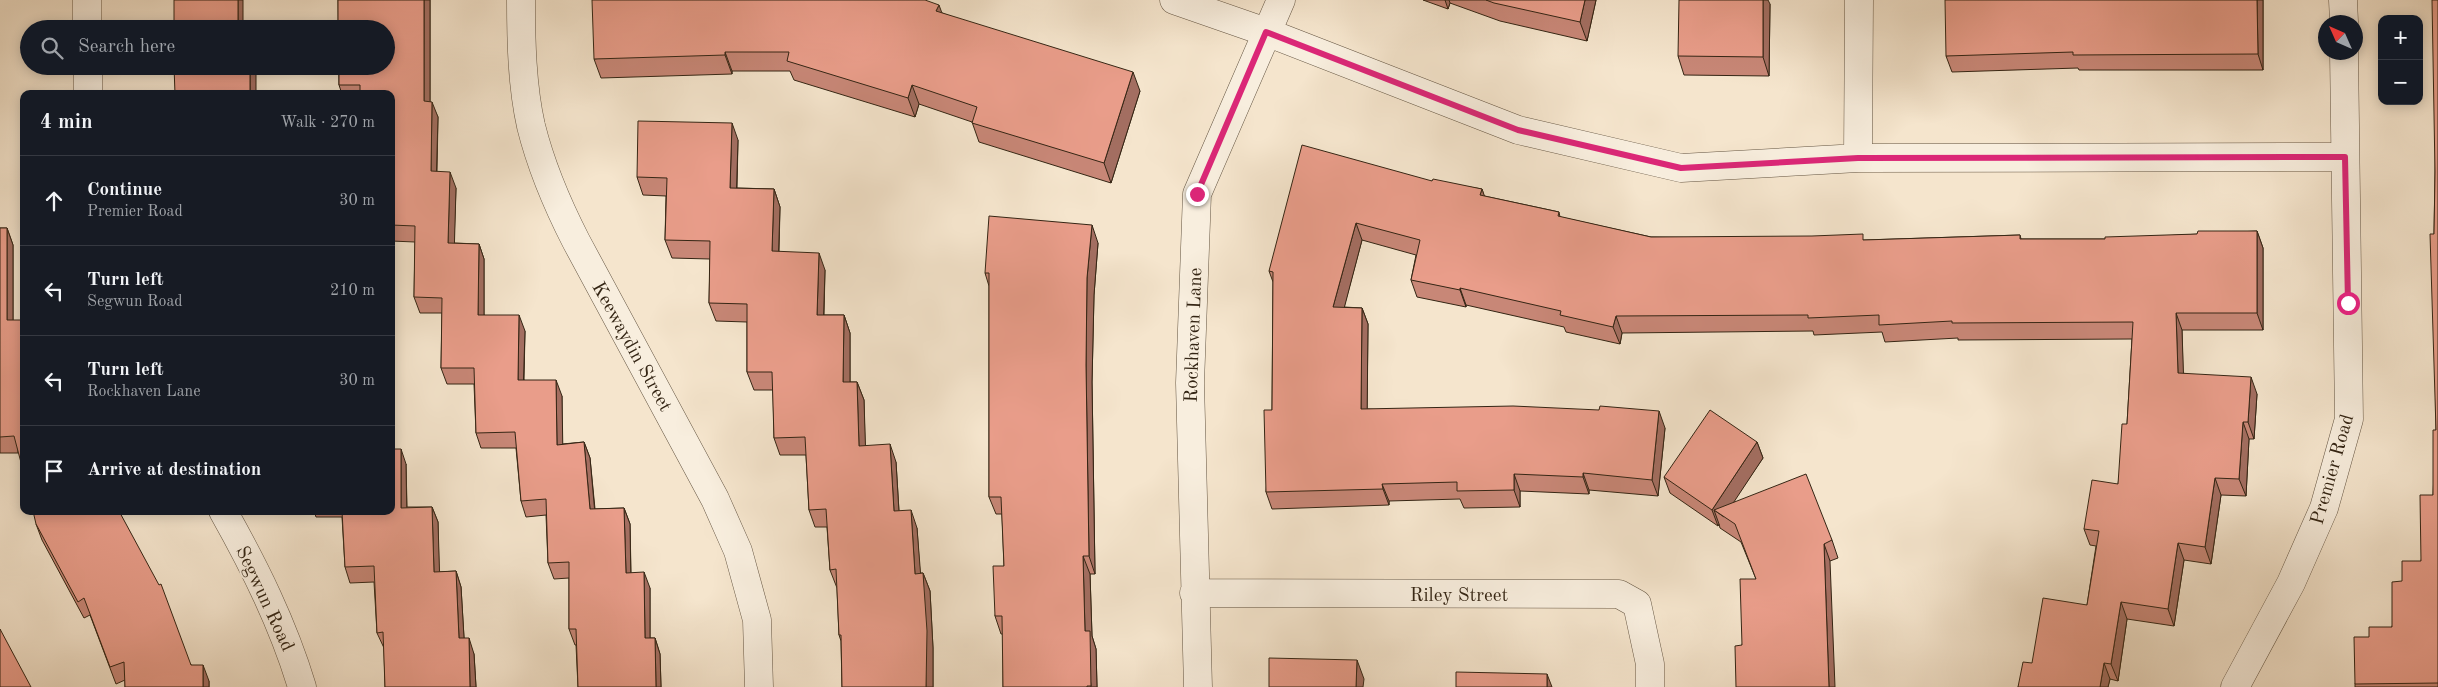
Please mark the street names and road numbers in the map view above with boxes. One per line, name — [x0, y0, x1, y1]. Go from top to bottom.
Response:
street label: Rockhaven Lane — [1183, 267, 1206, 403]
street label: Keewaydin Street — [587, 279, 674, 415]
street label: Premier Road — [2309, 412, 2358, 527]
street label: Segwun Road — [231, 544, 296, 655]
street label: Riley Street — [1410, 587, 1508, 606]

